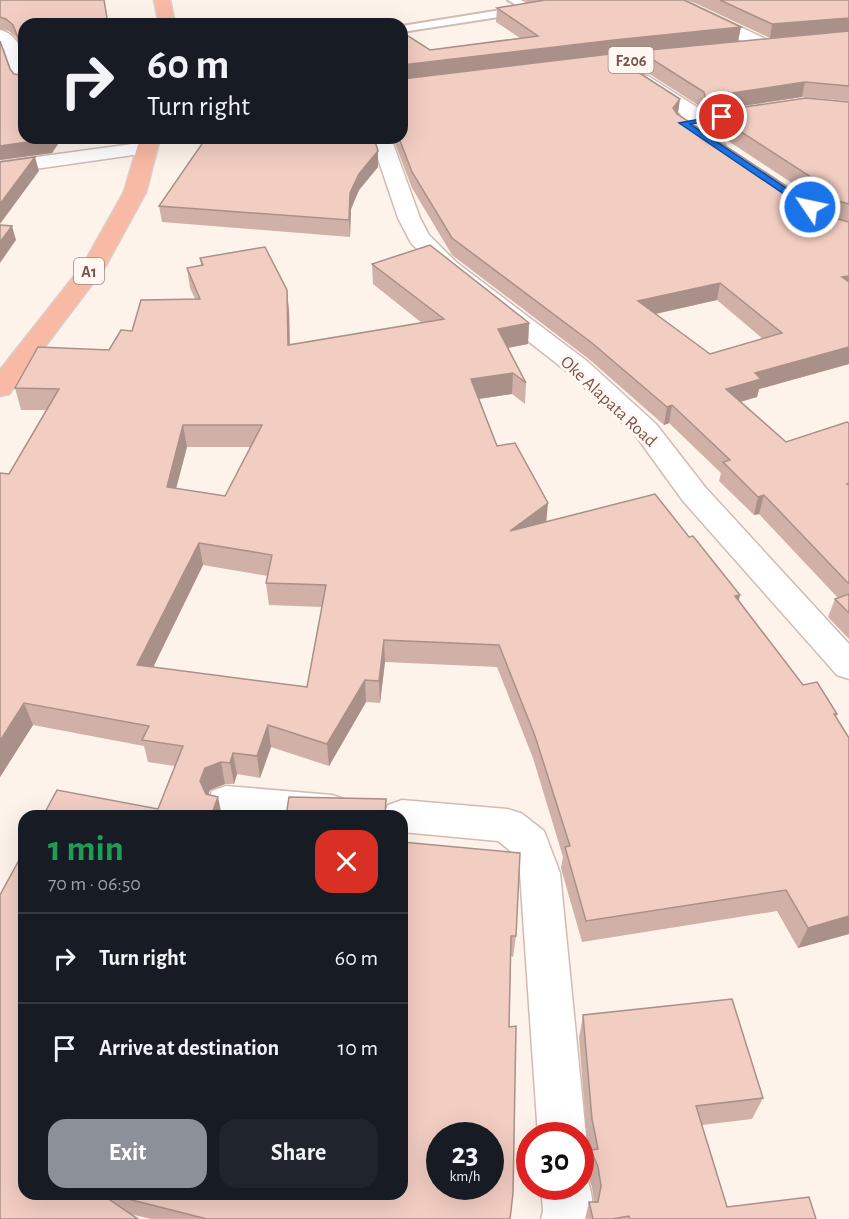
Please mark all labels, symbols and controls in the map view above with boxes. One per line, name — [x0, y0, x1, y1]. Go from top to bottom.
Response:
icon: right — [48, 42, 126, 120]
text: 60 m — [147, 44, 229, 86]
road number: F206 — [608, 47, 654, 73]
pin — [696, 91, 747, 142]
text: Turn right — [147, 93, 250, 120]
icon: arrive — [705, 100, 738, 133]
position arrow — [778, 175, 842, 239]
road number: A1 — [74, 258, 104, 284]
street label: Oke Alapata Road — [557, 353, 660, 451]
button: close — [315, 830, 378, 893]
text: 1 min — [48, 831, 124, 867]
text: 70 m · 06:50 — [48, 874, 141, 894]
icon: right — [48, 942, 81, 975]
text: Turn right — [99, 947, 186, 969]
text: 60 m — [335, 947, 378, 969]
icon: arrive — [48, 1032, 81, 1065]
text: Arrive at destination — [99, 1037, 279, 1059]
text: 10 m — [338, 1037, 378, 1059]
button: Exit — [48, 1119, 207, 1188]
button: Share — [219, 1119, 378, 1188]
speed limit sign: 30 — [516, 1122, 594, 1200]
text: 23 — [451, 1139, 479, 1169]
text: km/h — [450, 1169, 480, 1184]

